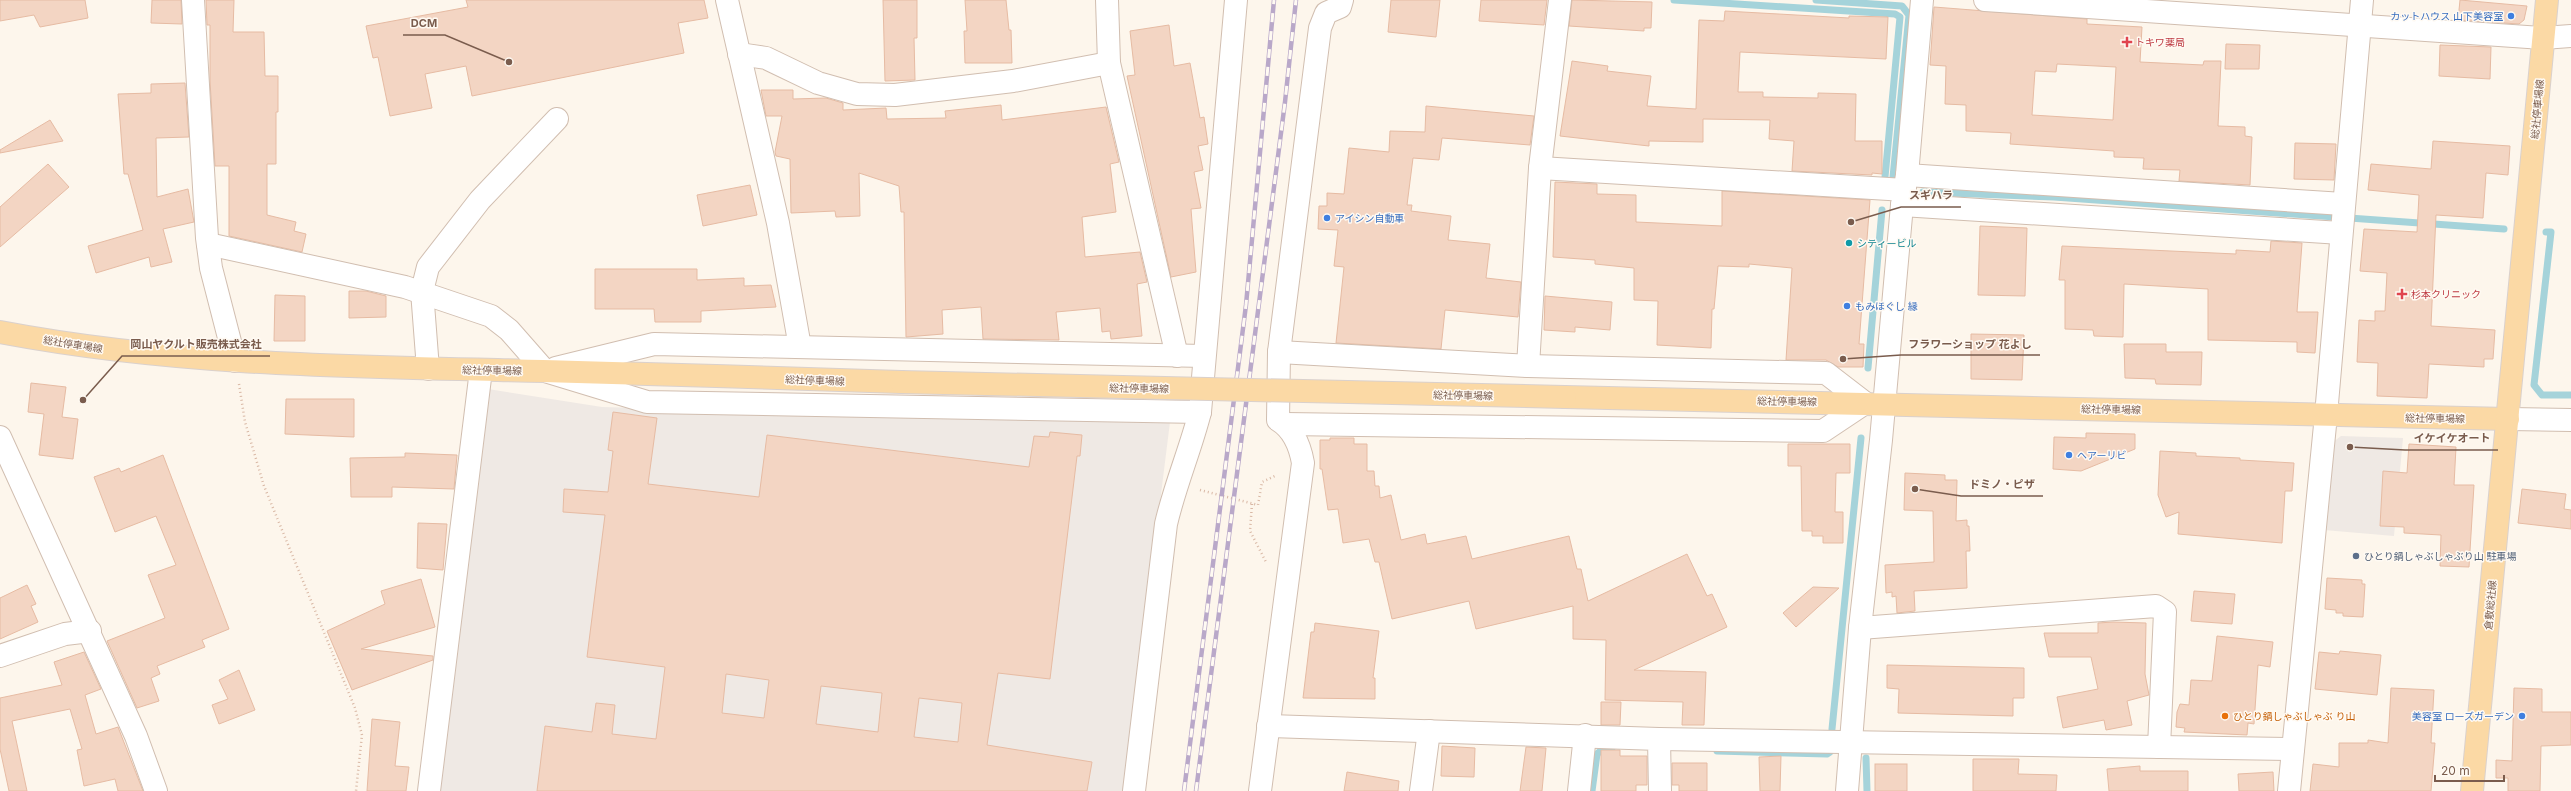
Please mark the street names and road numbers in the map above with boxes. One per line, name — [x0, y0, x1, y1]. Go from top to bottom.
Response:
street label: 総社停車場線 — [2528, 79, 2546, 139]
street label: 総社停車場線 — [42, 333, 104, 355]
street label: 総社停車場線 — [462, 363, 522, 377]
street label: 総社停車場線 — [785, 373, 845, 387]
street label: 総社停車場線 — [1109, 381, 1169, 395]
street label: 総社停車場線 — [1433, 388, 1493, 402]
street label: 総社停車場線 — [1757, 394, 1817, 408]
street label: 総社停車場線 — [2081, 402, 2141, 416]
street label: 総社停車場線 — [2405, 411, 2465, 425]
street label: 倉敷総社線 — [2482, 580, 2498, 630]

